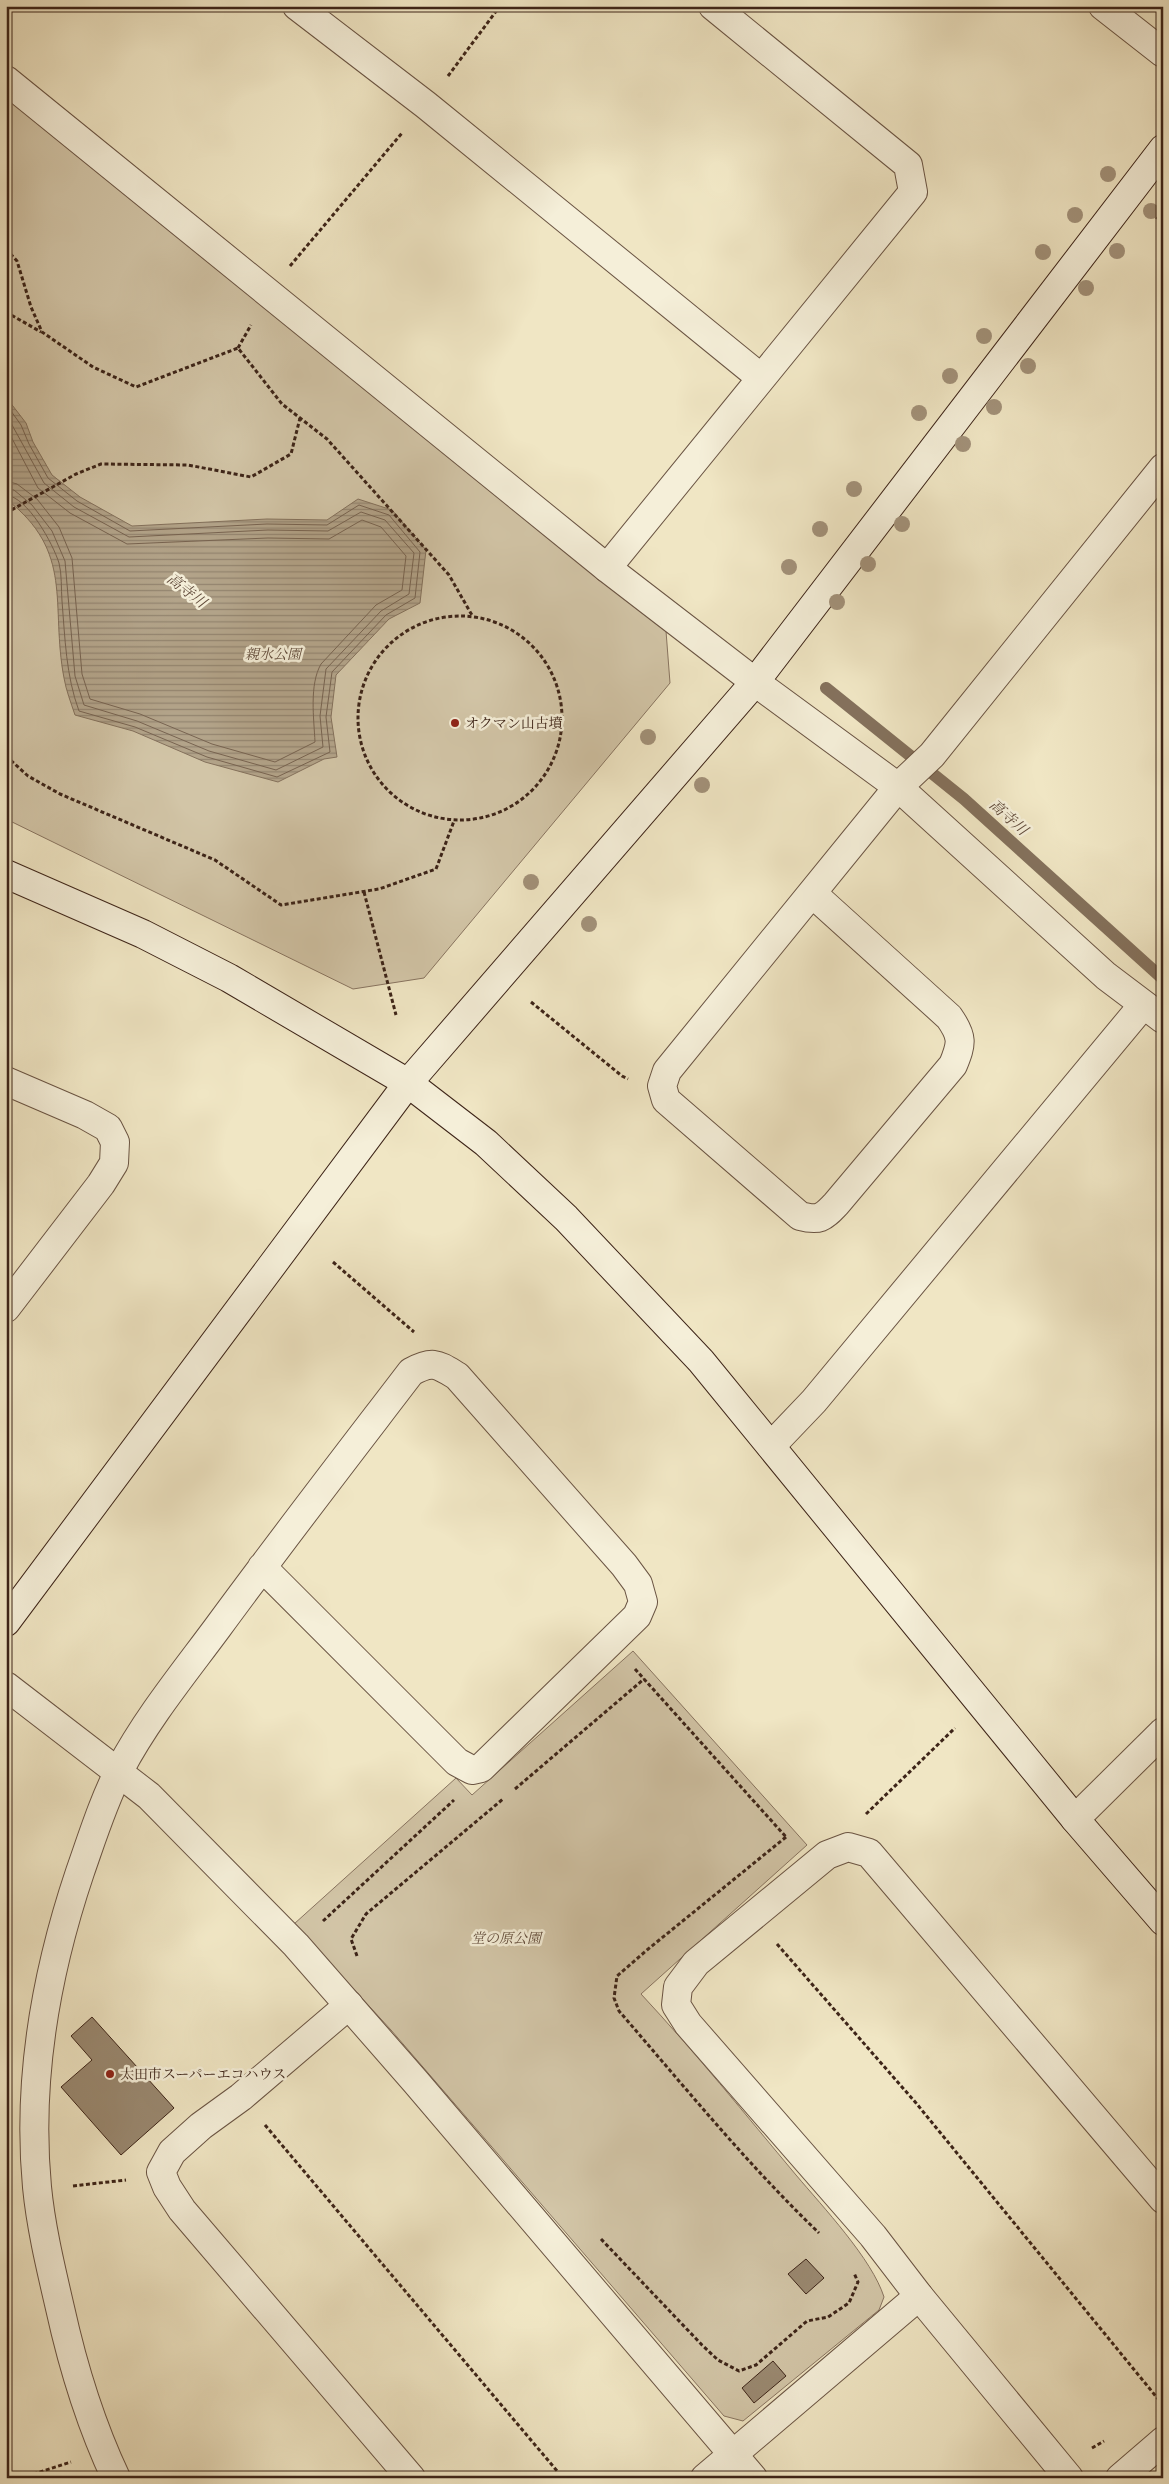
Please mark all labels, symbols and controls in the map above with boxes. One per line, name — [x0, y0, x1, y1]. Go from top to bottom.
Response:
water label: 高寺川 — [163, 569, 212, 613]
park label: 親水公園 — [245, 645, 303, 663]
place label: オクマン山古墳 — [465, 714, 563, 732]
marker: オクマン山古墳 — [449, 717, 461, 729]
water label: 高寺川 — [986, 795, 1034, 840]
park label: 堂の原公園 — [471, 1929, 543, 1947]
place label: 太田市スーパーエコハウス — [120, 2065, 286, 2083]
marker: 太田市スーパーエコハウス — [104, 2068, 116, 2080]

